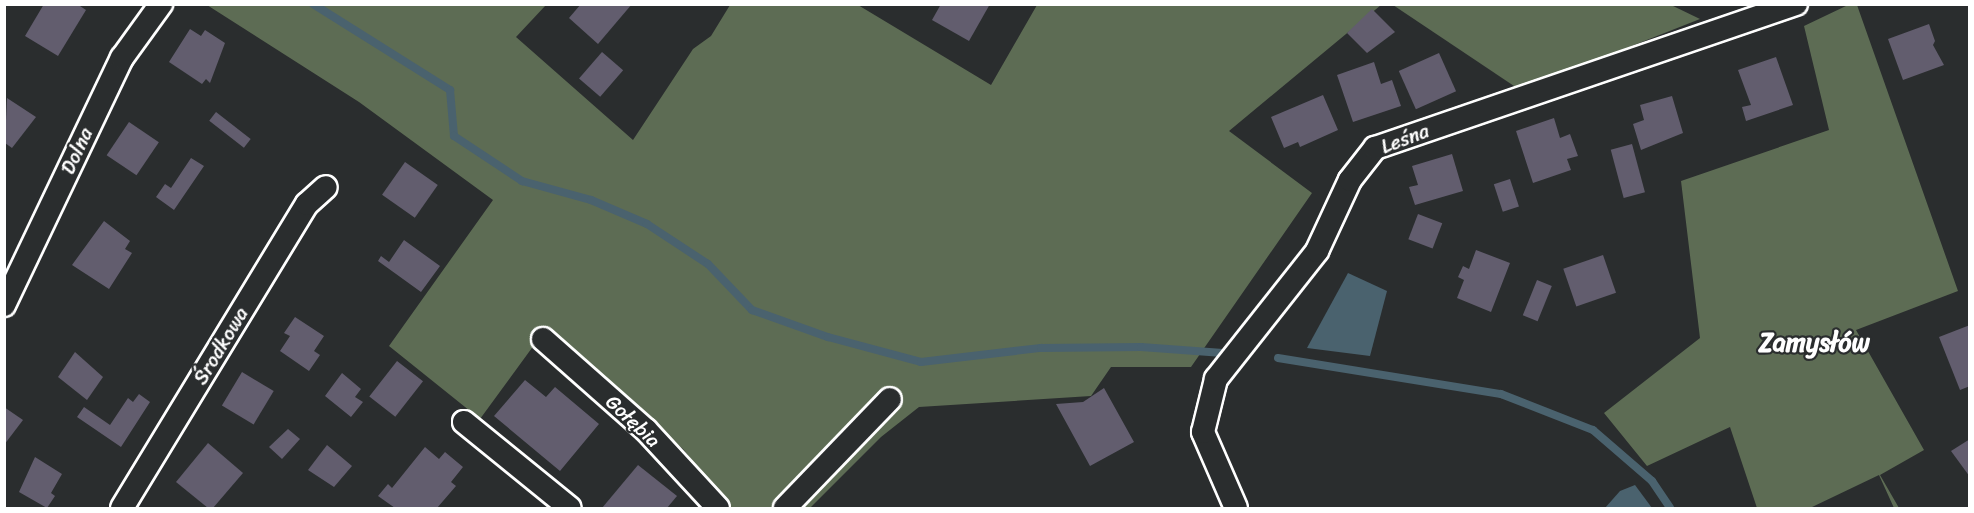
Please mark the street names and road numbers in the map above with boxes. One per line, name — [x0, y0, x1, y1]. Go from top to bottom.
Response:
street label: Leśna — [1378, 119, 1432, 159]
street label: Dolna — [56, 124, 98, 178]
street label: Środkowa — [189, 303, 253, 389]
street label: Gołębia — [601, 390, 665, 452]

